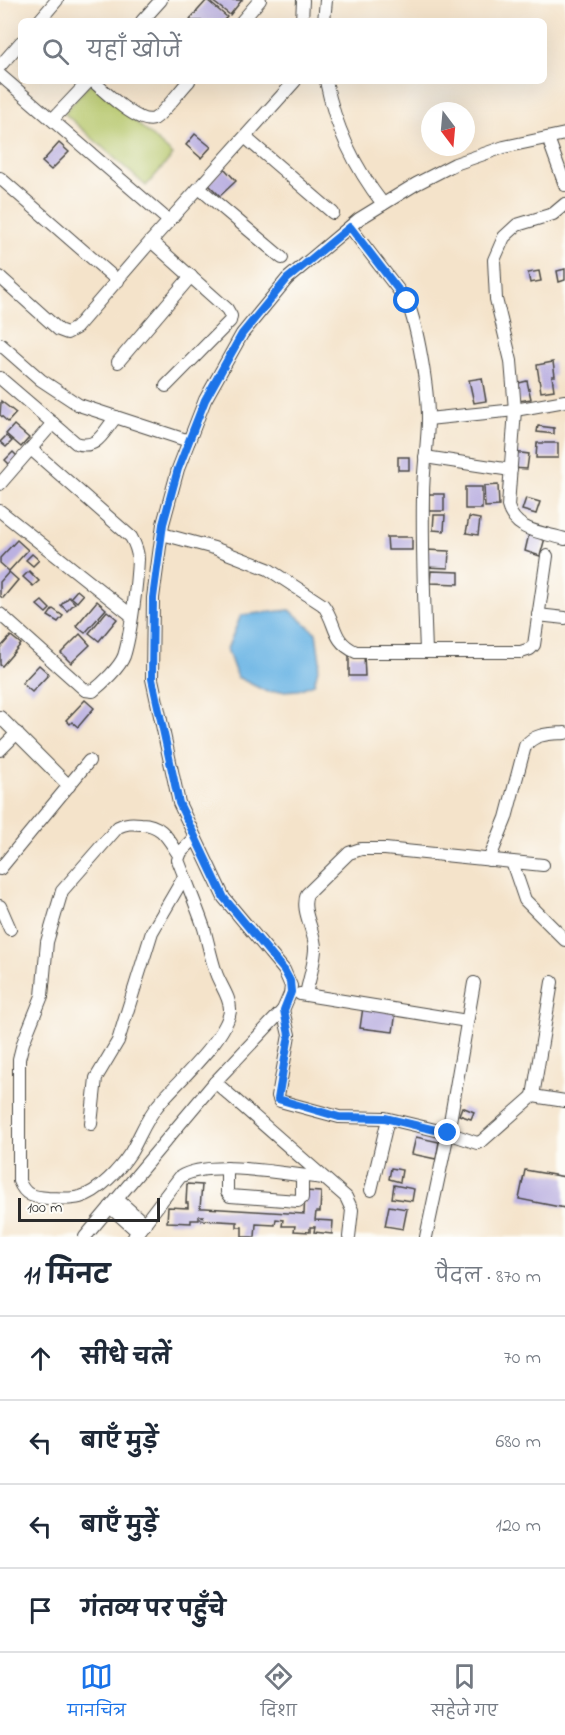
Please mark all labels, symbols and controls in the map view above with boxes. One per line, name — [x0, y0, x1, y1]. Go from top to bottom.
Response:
search box — [18, 18, 547, 84]
icon: search — [39, 35, 72, 68]
text: यहाँ खोजें — [87, 36, 181, 68]
north arrow — [421, 102, 475, 156]
route start — [393, 287, 419, 313]
route end — [434, 1119, 460, 1145]
scale bar — [18, 1195, 160, 1222]
text: 100 m — [27, 1196, 62, 1220]
text: 11 मिनट — [24, 1258, 110, 1296]
text: पैदल · 870 m — [436, 1263, 541, 1292]
icon: ahead — [24, 1342, 57, 1375]
text: सीधे चलें — [81, 1343, 171, 1375]
text: 70 m — [504, 1344, 541, 1373]
icon: left — [24, 1426, 57, 1459]
text: बाएँ मुड़ें — [81, 1427, 158, 1459]
text: 680 m — [496, 1428, 541, 1457]
icon: left — [24, 1510, 57, 1543]
text: बाएँ मुड़ें — [81, 1511, 158, 1543]
text: 120 m — [496, 1512, 541, 1541]
icon: arrive — [24, 1594, 57, 1627]
text: गंतव्य पर पहुँचे — [81, 1595, 226, 1627]
tab: मानचित्र — [67, 1660, 126, 1728]
tab: दिशा — [261, 1660, 297, 1728]
tab: सहेजे गए — [431, 1660, 498, 1728]

